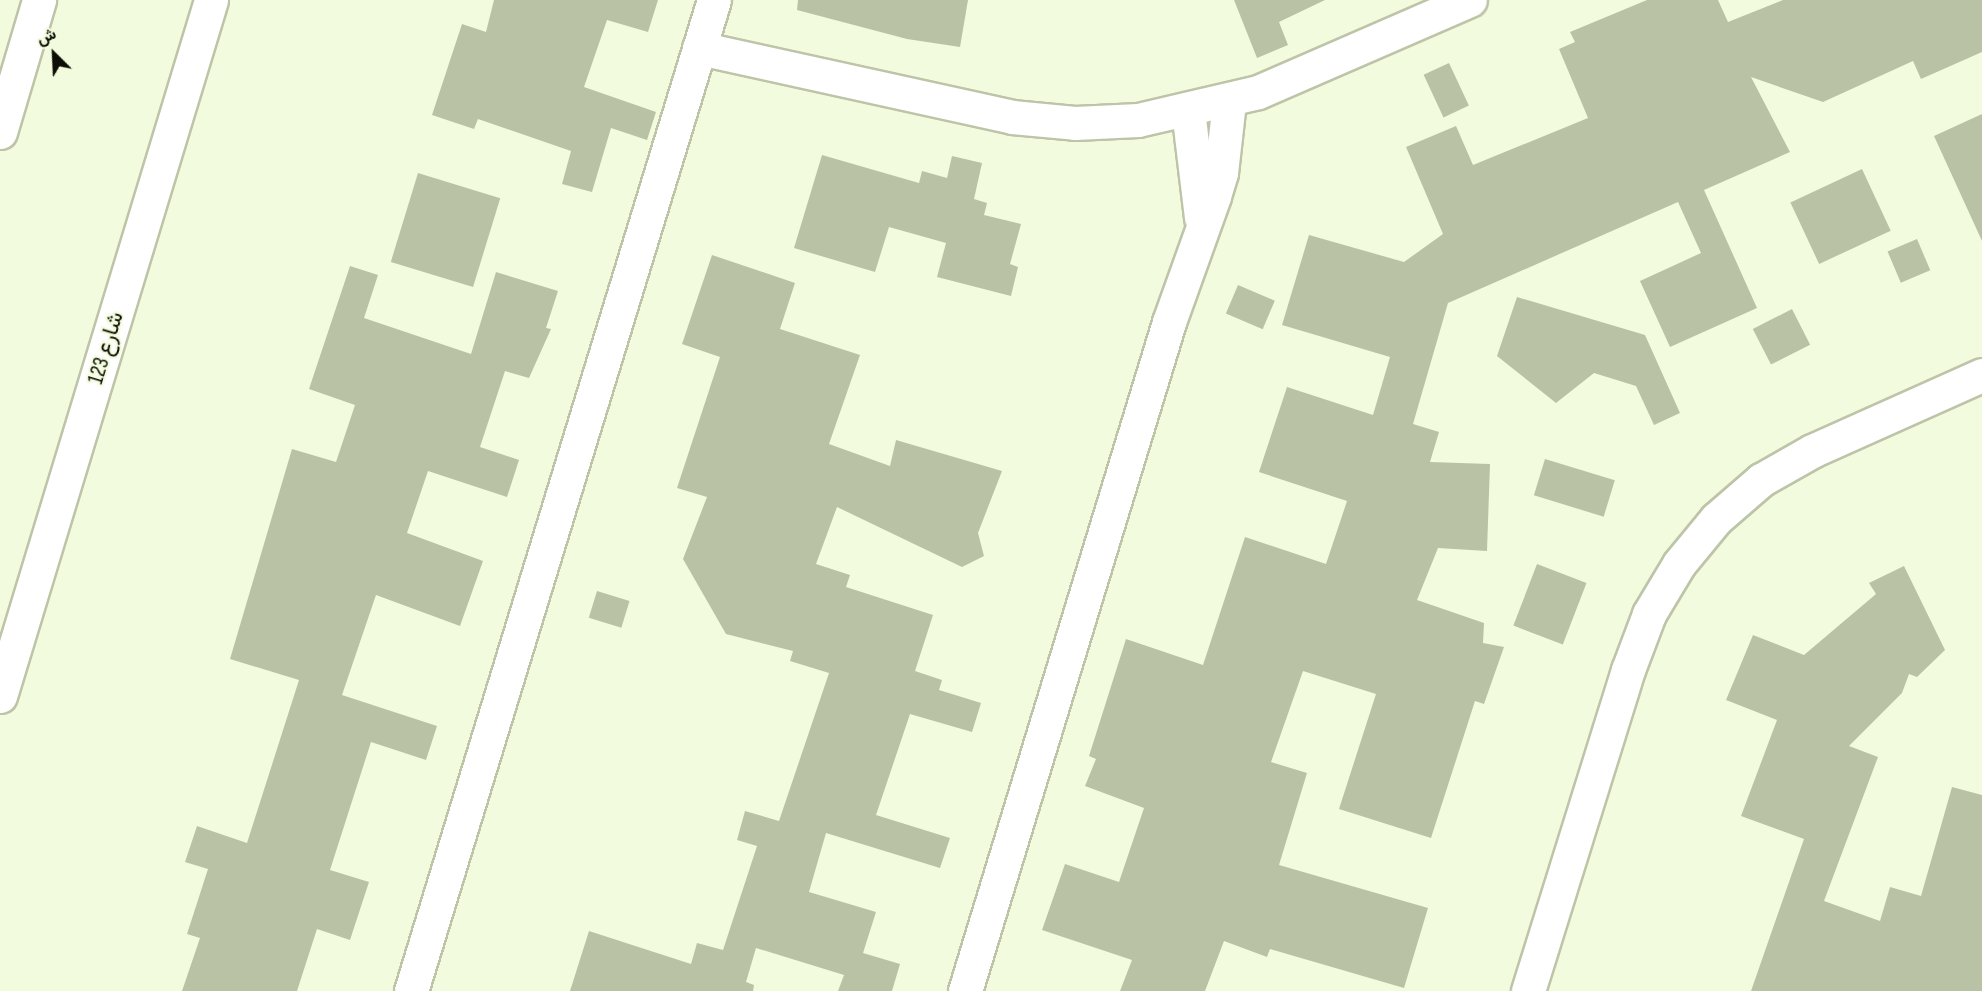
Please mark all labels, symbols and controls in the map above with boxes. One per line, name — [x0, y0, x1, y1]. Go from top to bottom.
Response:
north arrow — [24, 24, 84, 84]
text: ش — [34, 25, 59, 50]
street label: شارع 123 — [83, 309, 129, 387]

